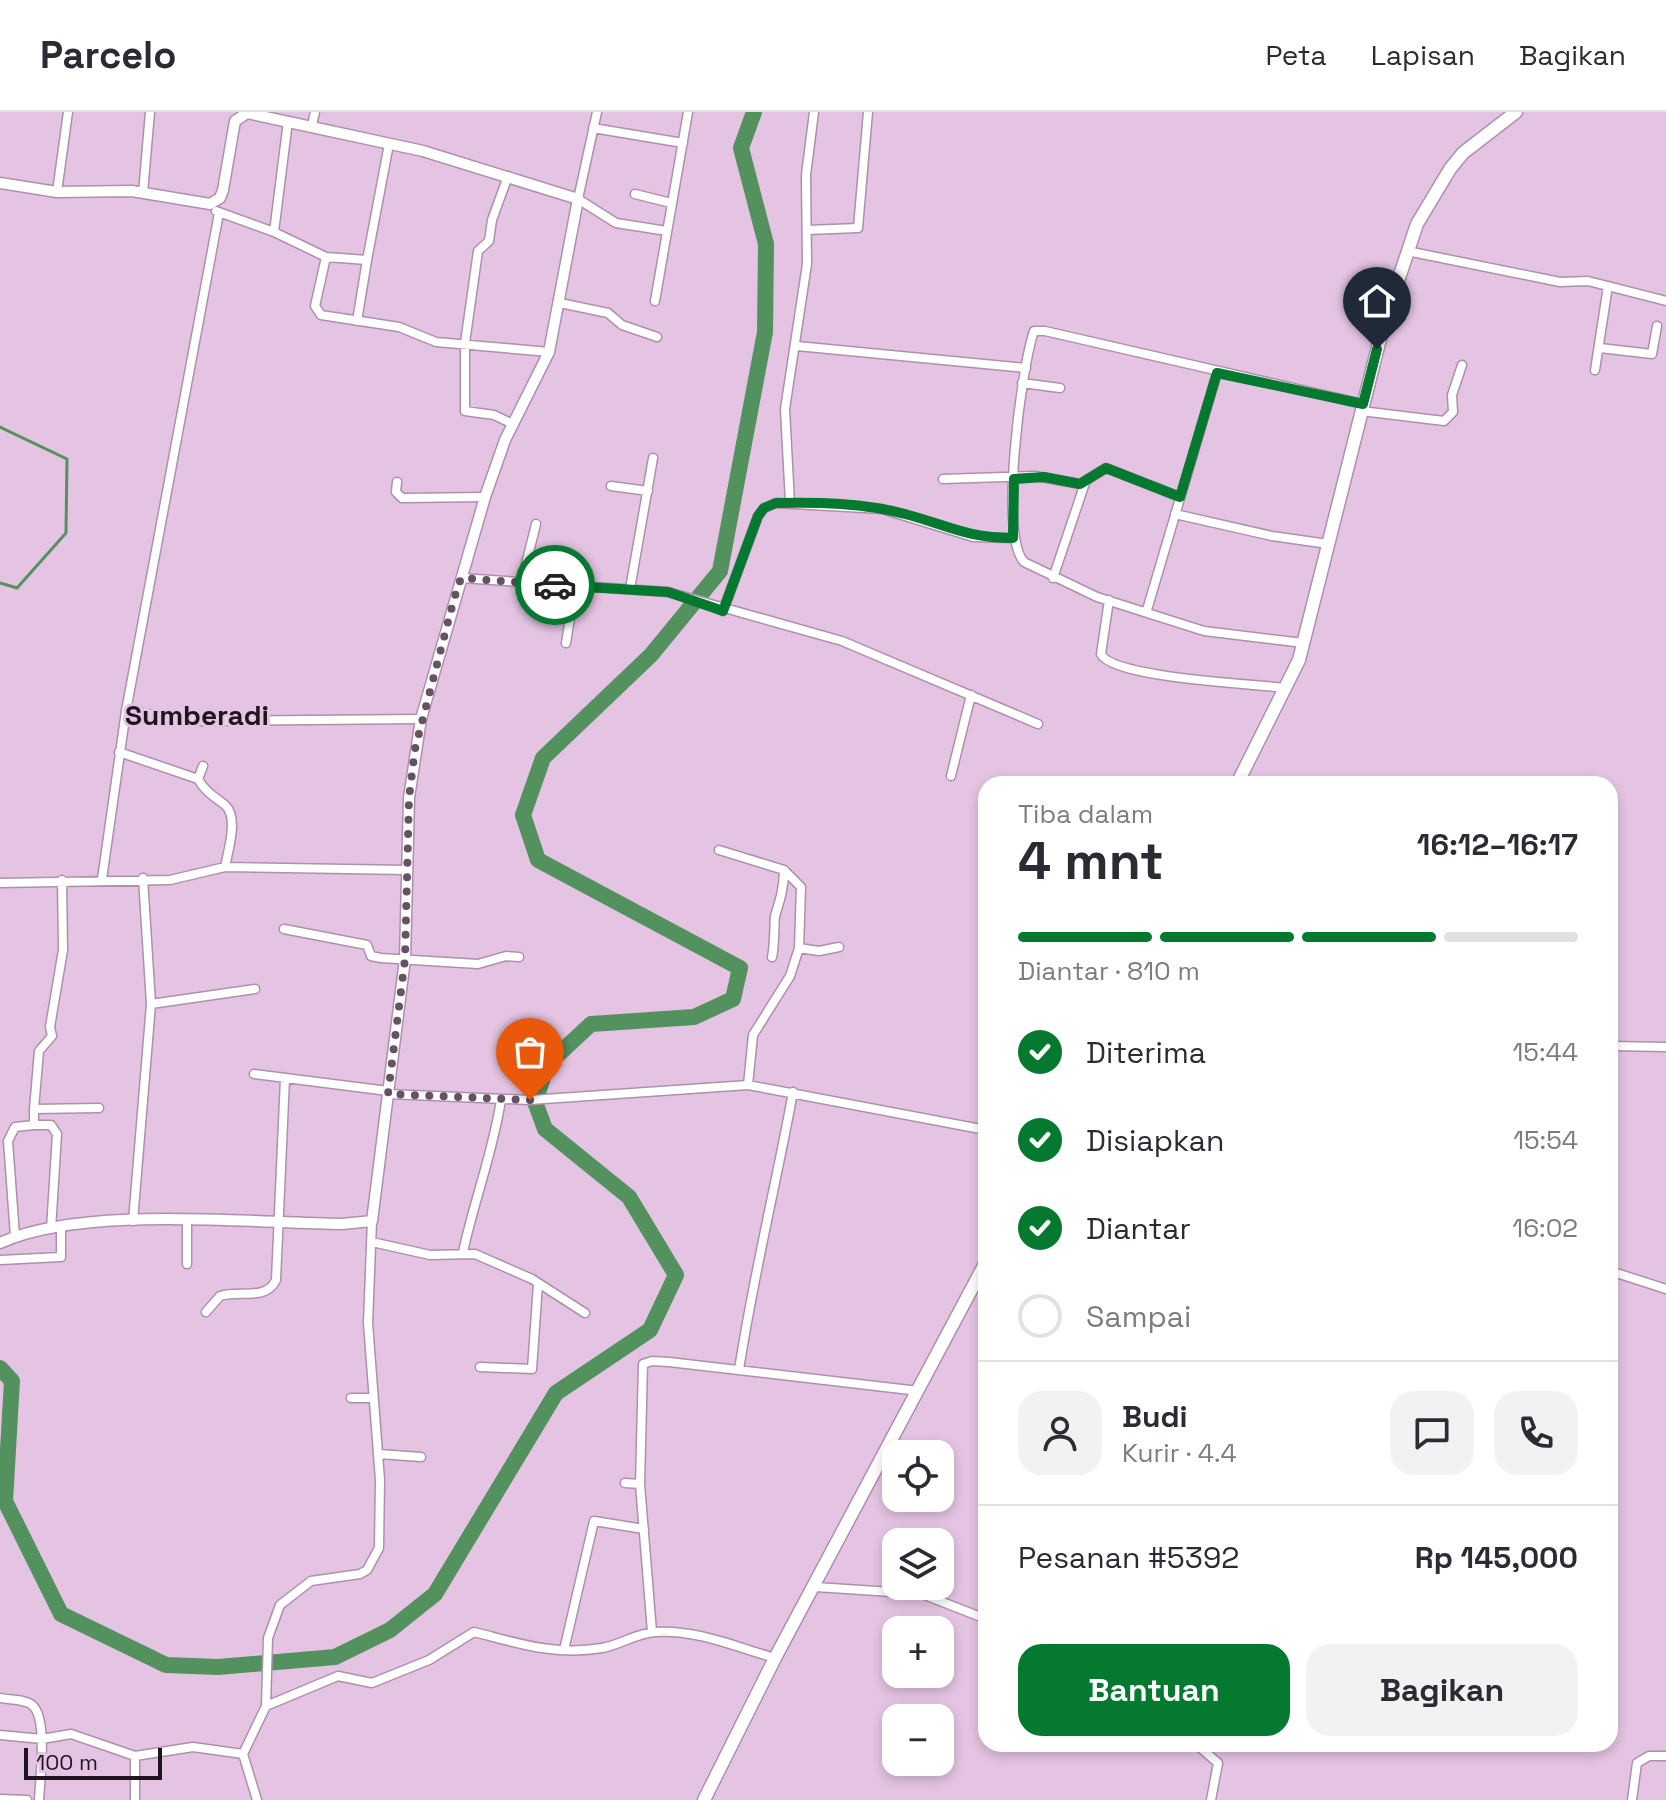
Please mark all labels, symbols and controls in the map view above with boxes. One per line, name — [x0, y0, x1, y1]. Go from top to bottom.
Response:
text: Parcelo — [40, 31, 176, 79]
text: Peta — [1265, 37, 1327, 73]
text: Lapisan — [1371, 37, 1475, 73]
text: Bagikan — [1519, 37, 1626, 73]
pin — [1343, 267, 1411, 349]
icon: home — [1355, 279, 1399, 323]
courier — [515, 545, 595, 625]
icon: car — [533, 563, 577, 607]
district label: Sumberadi — [125, 697, 269, 733]
text: Tiba dalam — [1018, 797, 1153, 831]
text: 16:12–16:17 — [1417, 825, 1578, 864]
text: 4 mnt — [1018, 828, 1164, 894]
text: Diantar · 810 m — [1018, 954, 1200, 988]
pin — [496, 1018, 564, 1100]
icon: bag — [508, 1030, 552, 1074]
icon: check — [1018, 1030, 1062, 1074]
text: Diterima — [1086, 1033, 1206, 1072]
text: 15:44 — [1512, 1035, 1578, 1069]
icon: check — [1018, 1118, 1062, 1162]
text: Disiapkan — [1086, 1121, 1224, 1160]
text: 15:54 — [1513, 1123, 1578, 1157]
icon: check — [1018, 1206, 1062, 1250]
text: Diantar — [1086, 1209, 1191, 1248]
text: 16:02 — [1512, 1211, 1578, 1245]
text: Sampai — [1086, 1297, 1191, 1336]
button: person — [1018, 1391, 1102, 1475]
button: chat — [1390, 1391, 1474, 1475]
button: phone — [1494, 1391, 1578, 1475]
text: Budi — [1122, 1397, 1188, 1436]
text: Kurir · 4.4 — [1122, 1436, 1237, 1470]
map controls — [882, 1440, 954, 1776]
button: locate — [882, 1440, 954, 1512]
button: layers — [882, 1528, 954, 1600]
text: Pesanan #5392 — [1018, 1538, 1239, 1577]
text: Rp 145,000 — [1415, 1538, 1578, 1577]
button: + — [882, 1616, 954, 1688]
button: Bantuan — [1018, 1644, 1290, 1736]
button: Bagikan — [1306, 1644, 1578, 1736]
button: − — [882, 1704, 954, 1776]
scale bar — [24, 1744, 162, 1780]
text: 100 m — [36, 1748, 98, 1776]

